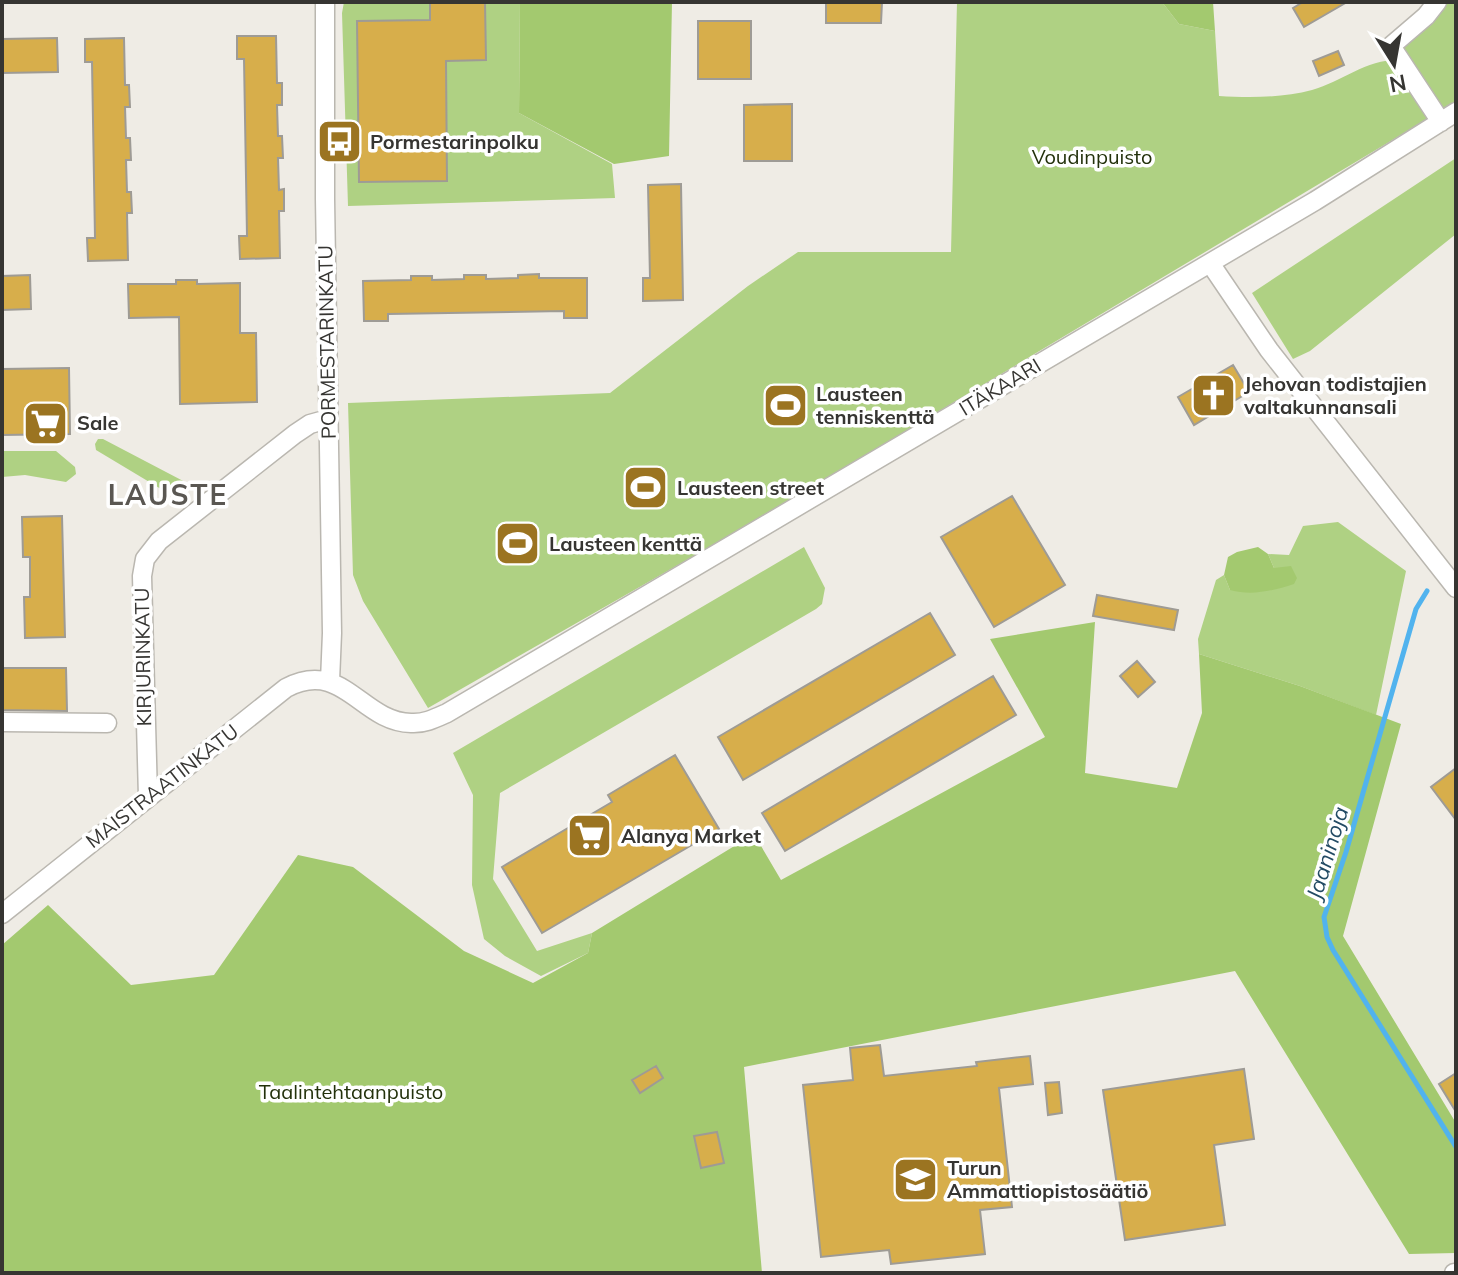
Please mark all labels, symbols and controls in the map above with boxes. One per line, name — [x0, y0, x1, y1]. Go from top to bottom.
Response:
north arrow — [1354, 24, 1434, 104]
text: N — [1387, 68, 1409, 99]
bus stop icon: Pormestarinpolku — [315, 118, 363, 166]
place label: Pormestarinpolku — [370, 129, 539, 154]
park label: Voudinpuisto — [1032, 144, 1152, 169]
street label: PORMESTARINKATU — [312, 245, 341, 439]
street label: ITÄKAARI — [954, 352, 1045, 421]
church icon: Jehovan todistajien valtakunnansali — [1189, 371, 1237, 419]
place label: Jehovan todistajien valtakunnansali — [1243, 371, 1427, 419]
place label: Lausteen tenniskenttä — [816, 381, 935, 429]
sports icon: Lausteen tenniskenttä — [761, 382, 809, 430]
supermarket icon: Sale — [22, 399, 70, 447]
place label: Sale — [77, 410, 119, 435]
sports icon: Lausteen street — [622, 464, 670, 512]
place label: Lausteen street — [677, 475, 824, 500]
district label: LAUSTE — [108, 477, 228, 512]
sports icon: Lausteen kenttä — [494, 520, 542, 568]
place label: Lausteen kenttä — [549, 531, 702, 556]
street label: KIRJURINKATU — [129, 587, 156, 727]
street label: MAISTRAATINKATU — [80, 718, 243, 853]
water label: Jaaninoja — [1299, 803, 1354, 905]
supermarket icon: Alanya Market — [566, 812, 614, 860]
place label: Alanya Market — [621, 823, 762, 848]
park label: Taalintehtaanpuisto — [259, 1079, 443, 1104]
place label: Turun Ammattiopistosäätiö — [947, 1155, 1148, 1203]
school or university icon: Turun Ammattiopistosäätiö — [892, 1156, 940, 1204]

